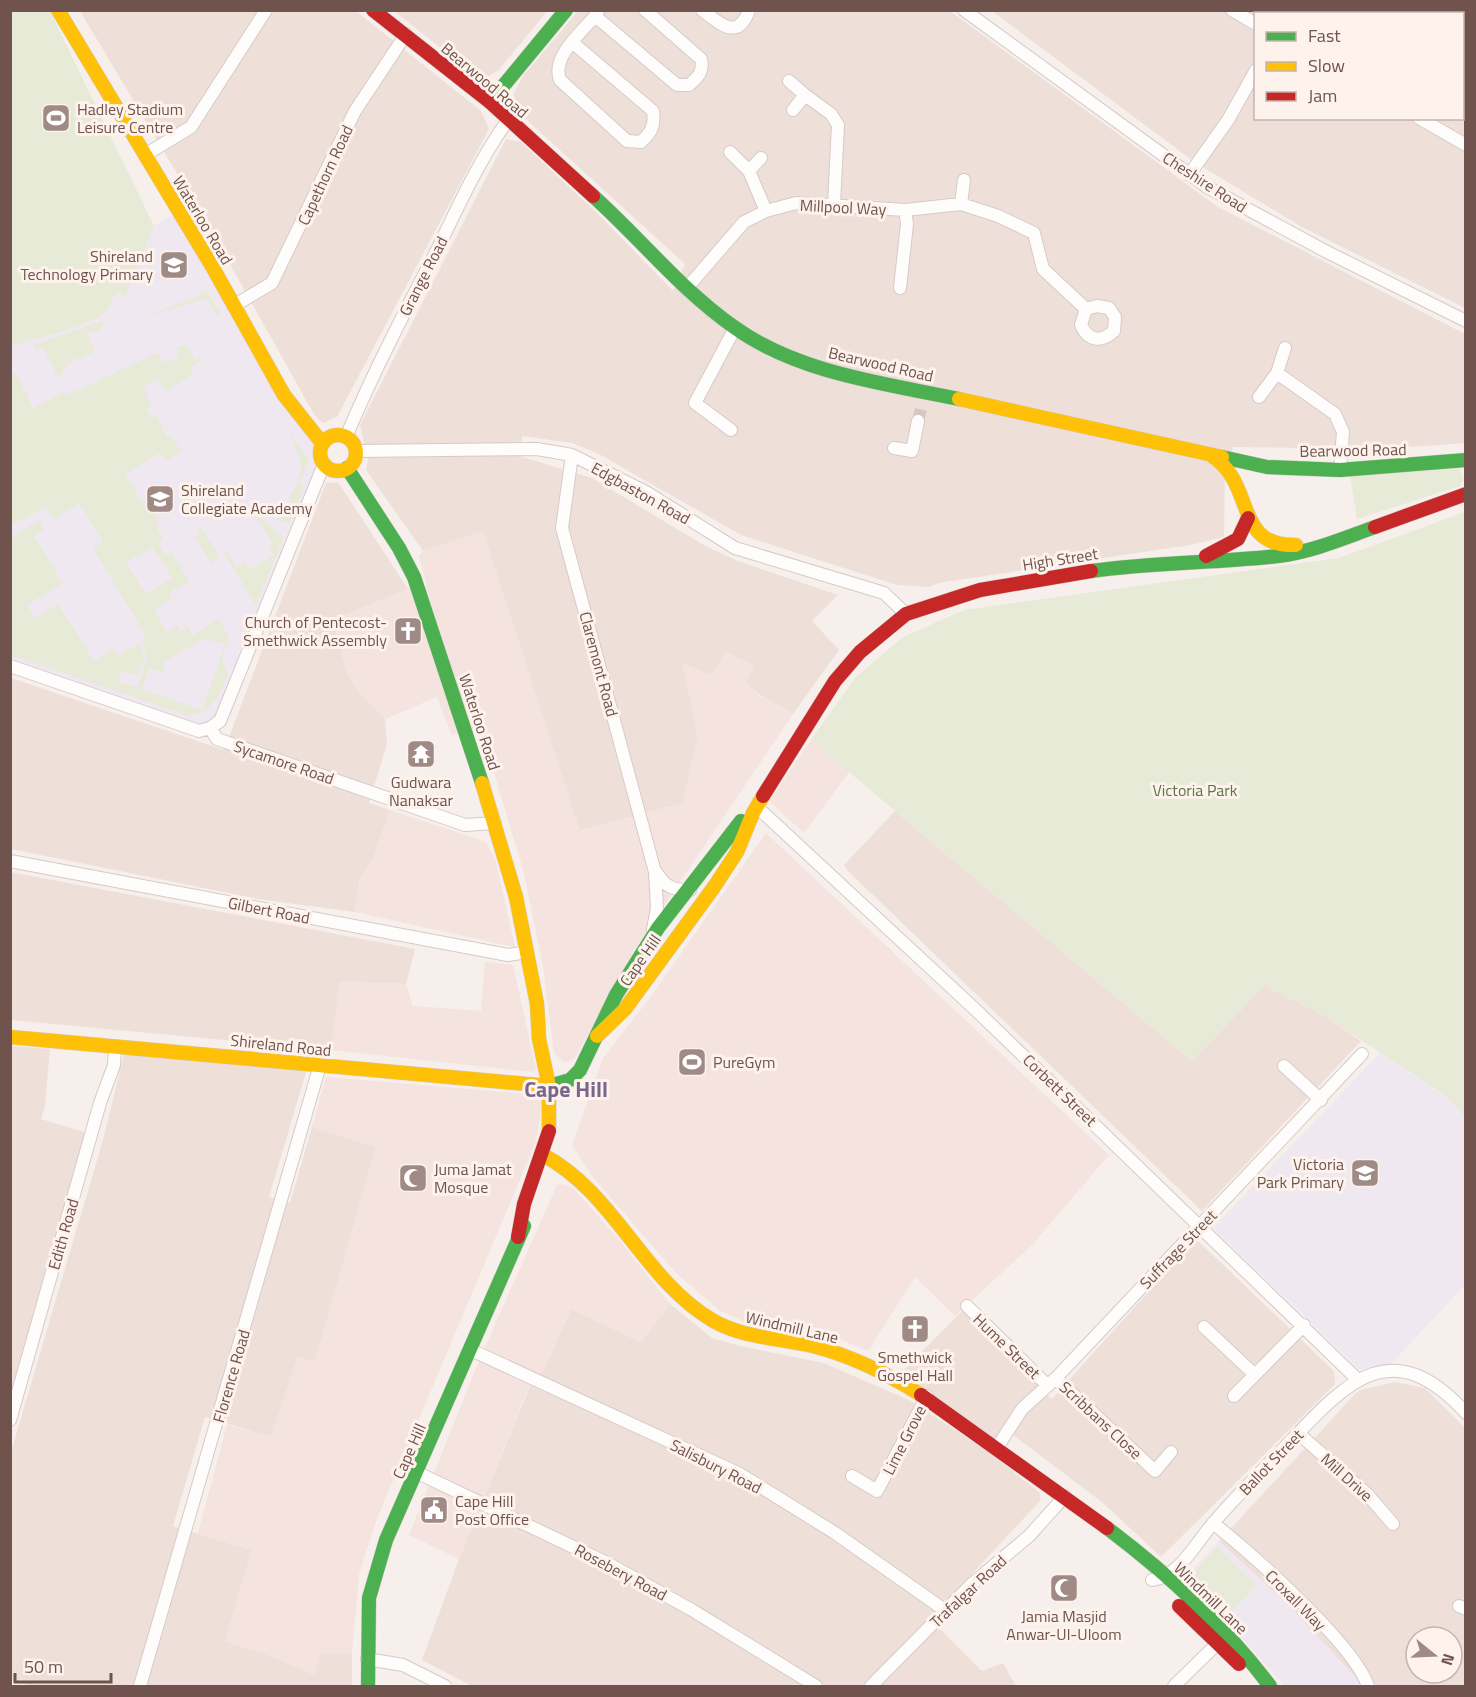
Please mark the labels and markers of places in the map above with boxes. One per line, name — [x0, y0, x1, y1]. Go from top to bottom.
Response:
place label: Hadley Stadium Leisure Centre — [77, 97, 183, 139]
sports icon: Hadley Stadium Leisure Centre — [40, 102, 72, 134]
place label: Shireland Technology Primary — [21, 244, 153, 286]
school or university icon: Shireland Technology Primary — [158, 249, 190, 281]
place label: Shireland Collegiate Academy — [181, 478, 313, 520]
school or university icon: Shireland Collegiate Academy — [144, 483, 176, 515]
place label: Church of Pentecost- Smethwick Assembly — [243, 610, 387, 652]
church icon: Church of Pentecost- Smethwick Assembly — [392, 615, 424, 647]
temple icon: Gudwara Nanaksar — [405, 738, 437, 770]
place label: Gudwara Nanaksar — [389, 770, 454, 812]
sports icon: PureGym — [676, 1046, 708, 1078]
place label: PureGym — [713, 1050, 775, 1074]
place label: Victoria Park Primary — [1257, 1152, 1344, 1194]
place label: Juma Jamat Mosque — [434, 1157, 512, 1199]
school or university icon: Victoria Park Primary — [1349, 1157, 1381, 1189]
mosque icon: Juma Jamat Mosque — [397, 1162, 429, 1194]
church icon: Smethwick Gospel Hall — [899, 1313, 931, 1345]
place label: Smethwick Gospel Hall — [877, 1345, 953, 1387]
place label: Cape Hill Post Office — [455, 1489, 529, 1531]
public building icon: Cape Hill Post Office — [418, 1494, 450, 1526]
mosque icon: Jamia Masjid Anwar-Ul-Uloom — [1048, 1572, 1080, 1604]
place label: Jamia Masjid Anwar-Ul-Uloom — [1006, 1604, 1122, 1646]

